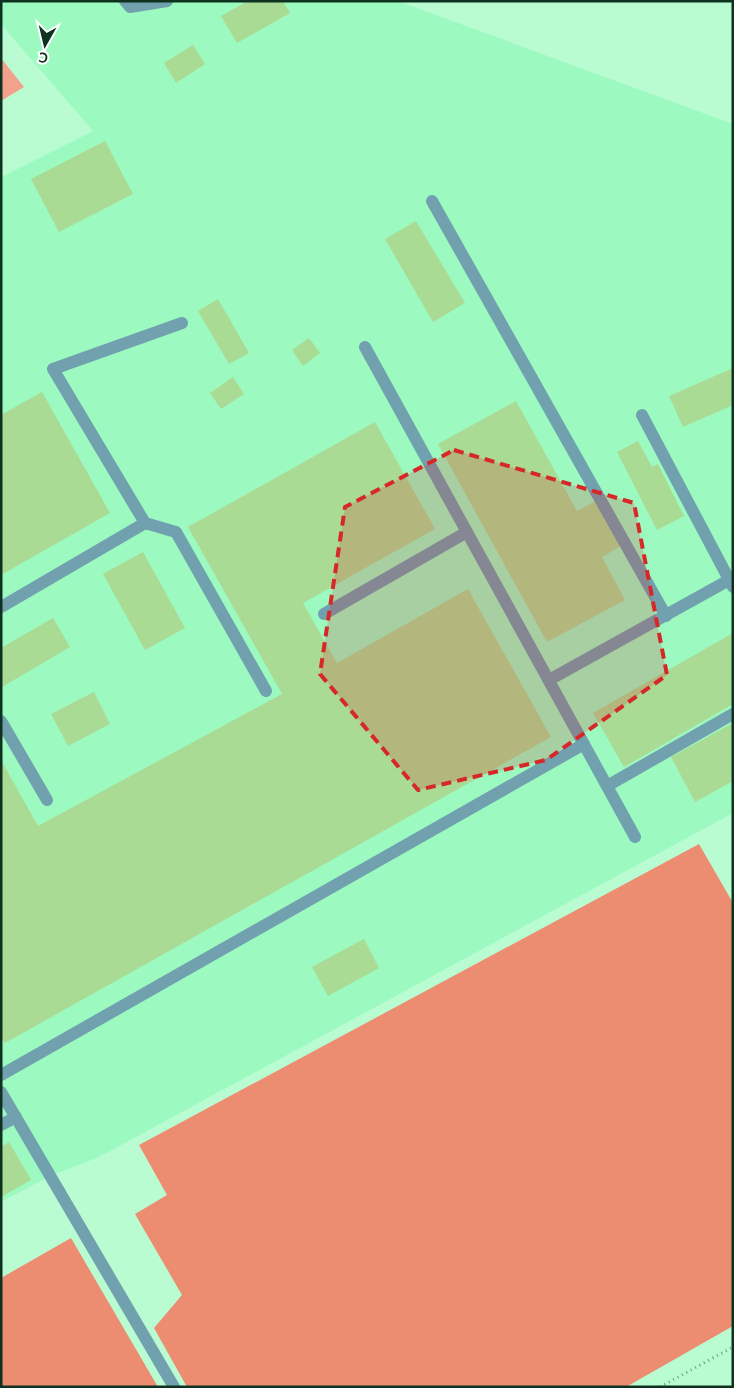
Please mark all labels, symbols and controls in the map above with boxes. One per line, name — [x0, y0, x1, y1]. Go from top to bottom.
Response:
north arrow — [20, 20, 70, 70]
text: С — [37, 48, 49, 67]

